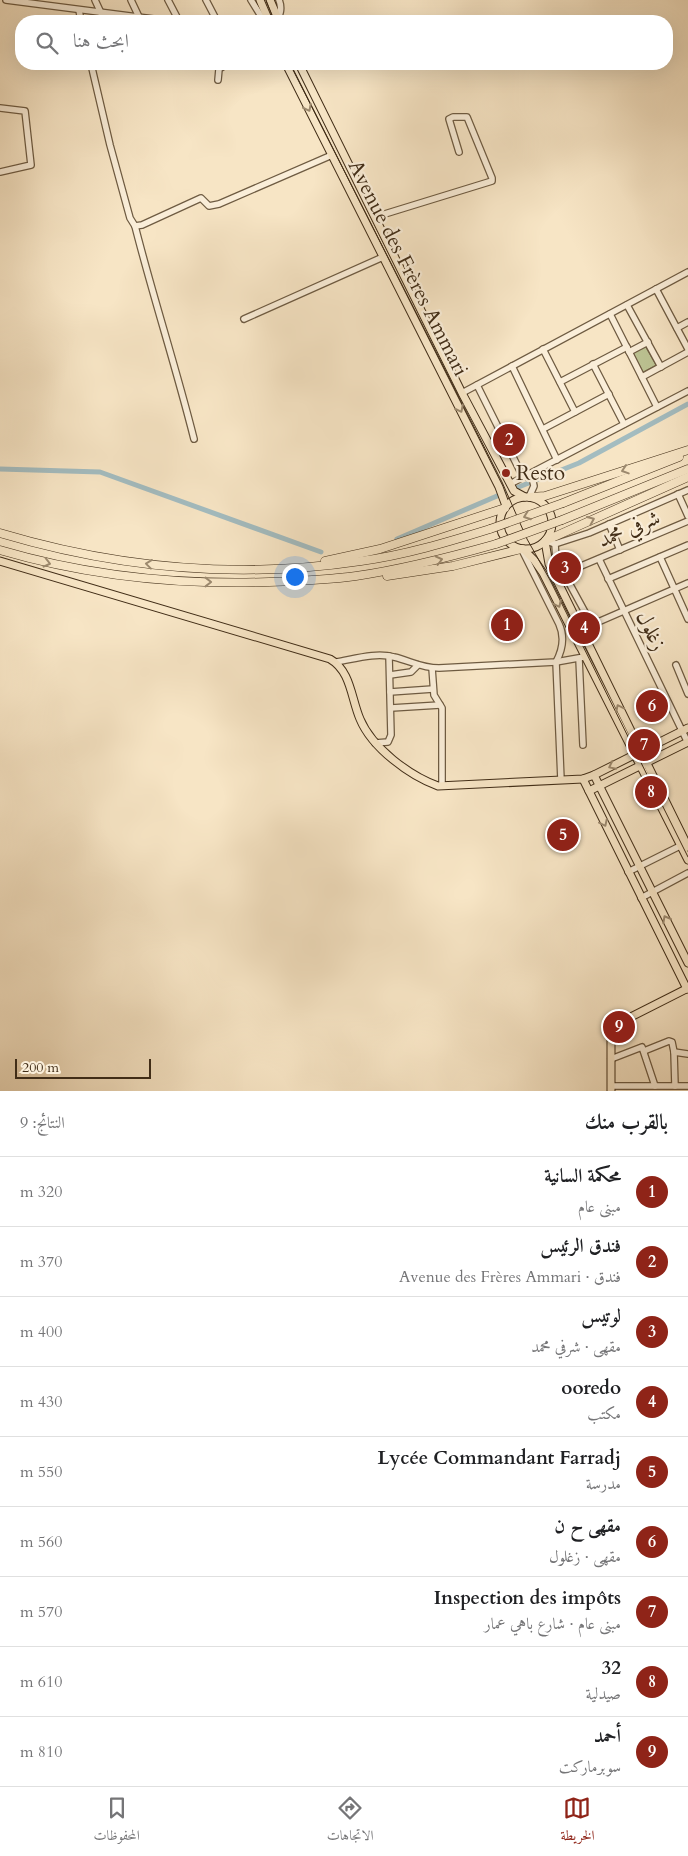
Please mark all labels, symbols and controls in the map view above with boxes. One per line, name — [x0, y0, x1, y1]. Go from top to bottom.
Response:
search box — [15, 15, 673, 70]
text: ابحث هنا — [73, 28, 129, 54]
icon: search — [33, 29, 61, 57]
one-way arrow — [302, 102, 312, 111]
street label: Avenue des Frères Ammari — [341, 155, 475, 381]
one-way arrow — [454, 404, 464, 413]
pin: 2 — [493, 421, 525, 459]
place label: Resto — [516, 459, 565, 488]
one-way arrow — [621, 464, 630, 474]
marker: Resto — [500, 467, 512, 479]
street label: شرفي محمد — [594, 503, 665, 557]
one-way arrow — [523, 510, 531, 520]
one-way arrow — [586, 516, 595, 527]
pin: 3 — [549, 549, 581, 587]
one-way arrow — [434, 555, 443, 566]
one-way arrow — [42, 557, 51, 568]
one-way arrow — [144, 559, 152, 570]
your location — [282, 564, 308, 590]
one-way arrow — [204, 577, 212, 587]
one-way arrow — [552, 599, 563, 608]
pin: 1 — [491, 606, 523, 644]
street label: زغلول — [629, 606, 673, 656]
pin: 4 — [568, 609, 600, 647]
pin: 6 — [636, 687, 668, 725]
one-way arrow — [615, 704, 625, 713]
pin: 7 — [628, 726, 660, 764]
one-way arrow — [608, 760, 617, 771]
pin: 8 — [635, 773, 667, 811]
pin: 5 — [547, 816, 579, 854]
one-way arrow — [598, 818, 608, 827]
one-way arrow — [662, 915, 672, 924]
pin: 9 — [603, 1008, 635, 1046]
scale bar — [15, 1056, 151, 1079]
text: 200 m — [22, 1058, 59, 1077]
text: بالقرب منك — [585, 1108, 668, 1137]
text: النتائج: 9 — [20, 1112, 65, 1134]
text: محكمة السانية — [544, 1163, 621, 1189]
text: 320 m — [20, 1181, 62, 1203]
text: 1 — [648, 1181, 656, 1203]
text: مبنى عام — [578, 1196, 621, 1218]
text: فندق الرئيس — [540, 1233, 621, 1259]
text: 370 m — [20, 1251, 62, 1273]
text: 2 — [648, 1251, 656, 1273]
text: فندق · Avenue des Frères Ammari — [399, 1266, 621, 1288]
text: لوتيس — [581, 1303, 621, 1329]
text: 400 m — [20, 1321, 62, 1343]
text: 3 — [648, 1321, 656, 1343]
text: مقهى · شرفي محمد — [531, 1336, 621, 1358]
text: ooredo — [561, 1375, 621, 1401]
text: 430 m — [20, 1391, 62, 1413]
text: 4 — [648, 1391, 656, 1413]
text: مكتب — [587, 1403, 621, 1425]
text: Lycée Commandant Farradj — [377, 1445, 621, 1471]
text: 550 m — [20, 1461, 62, 1483]
text: 5 — [648, 1461, 656, 1483]
text: مدرسة — [586, 1473, 621, 1495]
text: مقهى ح ن — [554, 1513, 621, 1539]
text: 560 m — [20, 1531, 62, 1553]
text: 6 — [648, 1531, 656, 1553]
text: مقهى · زغلول — [549, 1546, 621, 1568]
text: Inspection des impôts — [434, 1585, 621, 1611]
text: 570 m — [20, 1601, 62, 1623]
text: 7 — [648, 1601, 656, 1623]
text: مبنى عام · شارع باهي عمار — [484, 1613, 621, 1635]
text: 32 — [602, 1655, 621, 1681]
text: 610 m — [20, 1671, 62, 1693]
text: 8 — [648, 1671, 656, 1693]
text: صيدلية — [586, 1683, 621, 1705]
text: أحمد — [594, 1723, 621, 1749]
text: 810 m — [20, 1741, 62, 1763]
text: 9 — [648, 1741, 656, 1763]
text: سوبرماركت — [559, 1756, 621, 1778]
tab: المحفوظات — [94, 1794, 140, 1849]
tab: الاتجاهات — [327, 1794, 373, 1849]
tab: الخريطة — [560, 1794, 595, 1849]

